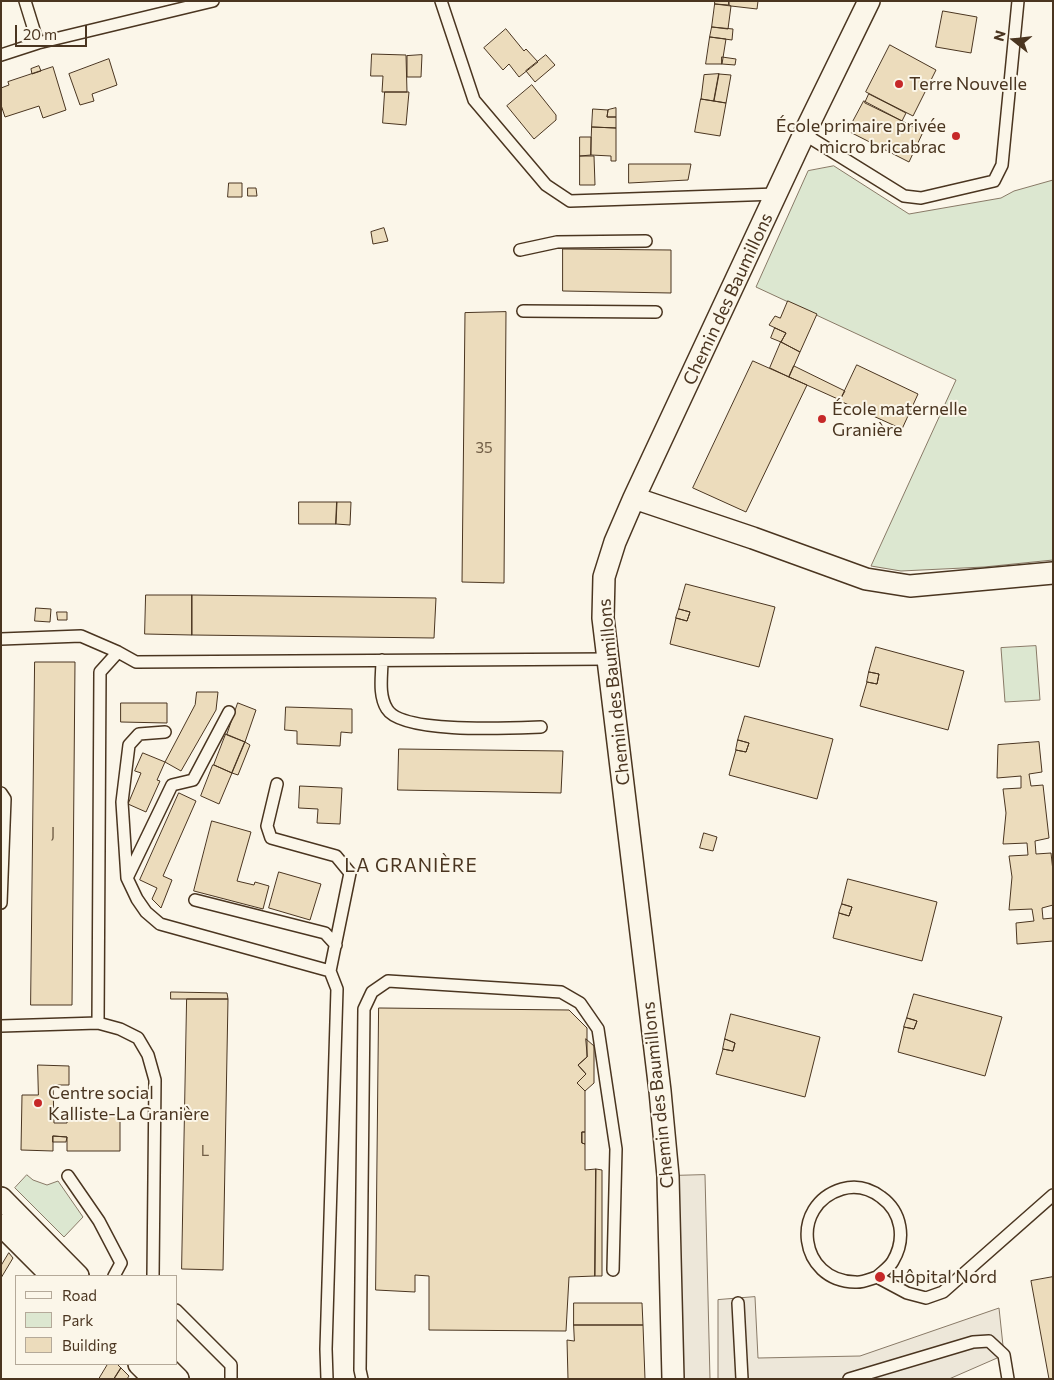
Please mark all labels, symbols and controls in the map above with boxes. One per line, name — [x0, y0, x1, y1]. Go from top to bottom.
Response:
scale bar — [18, 15, 90, 47]
north arrow — [989, 15, 1039, 65]
text: 20 m — [23, 25, 57, 43]
text: N — [989, 28, 1009, 43]
place label: Terre Nouvelle — [909, 73, 1027, 95]
marker: Terre Nouvelle — [893, 78, 905, 90]
place label: École primaire privée micro bricabrac — [776, 115, 946, 158]
marker: École primaire privée micro bricabrac — [950, 130, 962, 142]
street label: Chemin des Baumillons — [679, 209, 777, 389]
place label: École maternelle Granière — [832, 398, 967, 440]
marker: École maternelle Granière — [816, 413, 828, 425]
house number: 35 — [475, 439, 493, 457]
street label: Chemin des Baumillons — [593, 598, 635, 786]
house number: J — [51, 824, 55, 842]
district label: LA GRANIÈRE — [343, 855, 479, 877]
street label: Chemin des Baumillons — [637, 1001, 679, 1189]
place label: Centre social Kalliste-La Granière — [48, 1082, 209, 1124]
marker: Centre social Kalliste-La Granière — [32, 1097, 44, 1109]
house number: L — [201, 1142, 209, 1160]
place label: Hôpital Nord — [891, 1266, 997, 1288]
marker: Hôpital Nord — [873, 1270, 887, 1284]
legend — [15, 1275, 178, 1365]
text: Road — [62, 1286, 97, 1304]
text: Park — [62, 1311, 93, 1329]
text: Building — [62, 1336, 117, 1354]

